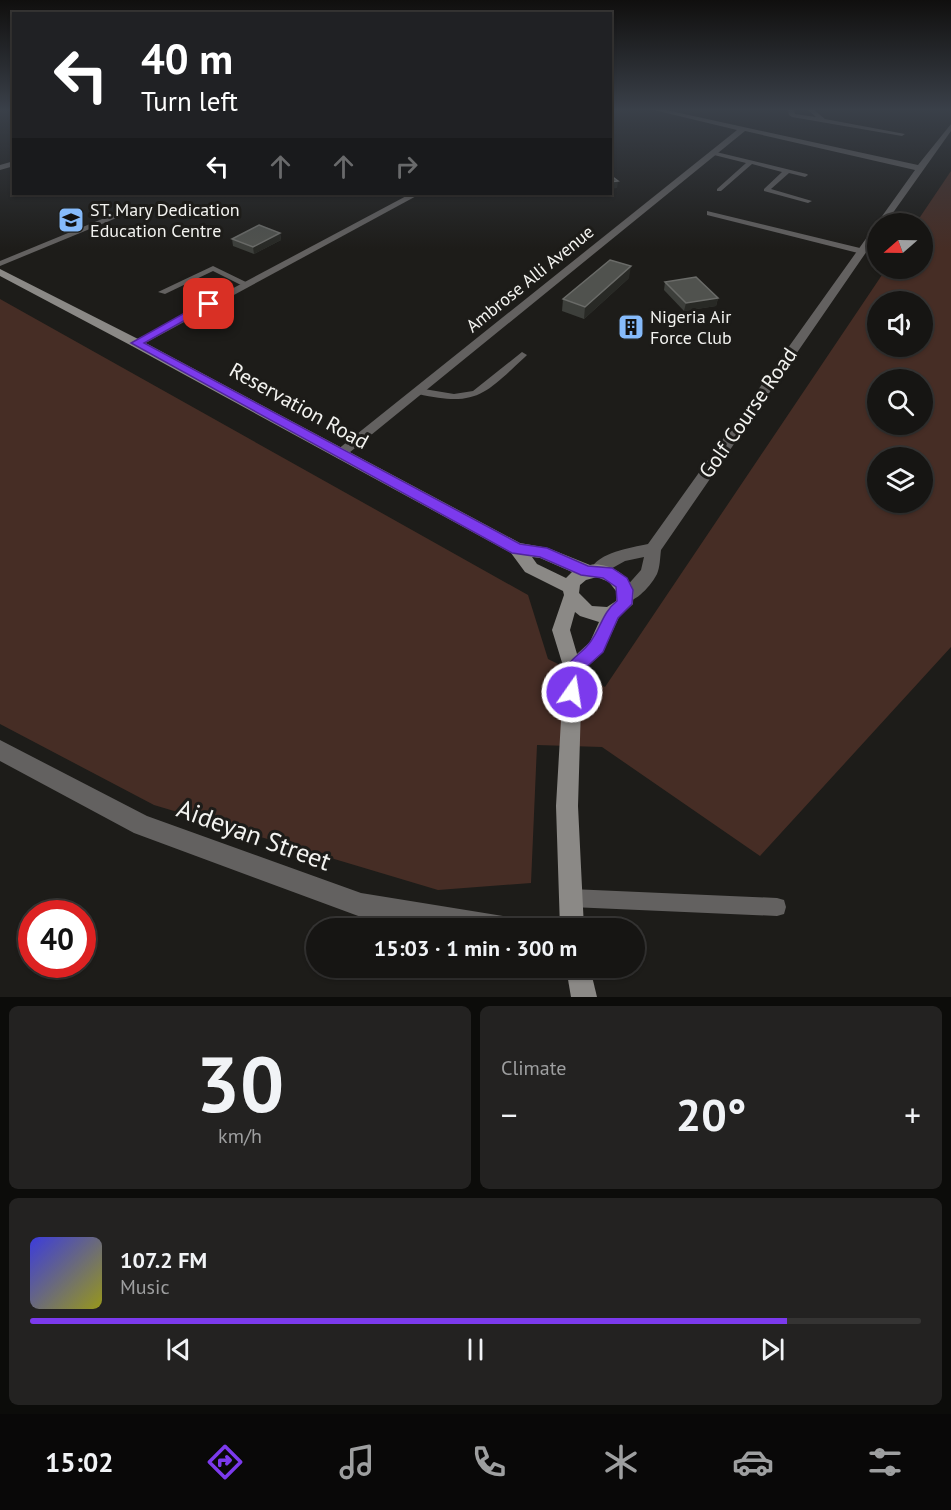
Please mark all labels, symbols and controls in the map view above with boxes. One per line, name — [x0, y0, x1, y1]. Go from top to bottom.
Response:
text: 40 m — [141, 31, 233, 86]
icon: left — [42, 36, 120, 114]
text: Turn left — [141, 84, 238, 118]
icon: left — [201, 150, 234, 183]
icon: ahead — [264, 150, 297, 183]
icon: ahead — [327, 150, 360, 183]
icon: right — [390, 150, 423, 183]
place label: ST. Mary Dedication Education Centre — [90, 198, 240, 242]
school or university icon: ST. Mary Dedication Education Centre — [56, 205, 86, 235]
north arrow — [867, 213, 933, 279]
map controls — [867, 213, 933, 513]
street label: Ambrose Alli Avenue — [461, 220, 598, 337]
pin — [183, 278, 234, 329]
icon: arrive — [192, 287, 225, 320]
button: sound — [867, 291, 933, 357]
place label: Nigeria Air Force Club — [650, 305, 732, 349]
building icon: Nigeria Air Force Club — [616, 312, 646, 342]
street label: Golf Course Road — [693, 342, 803, 483]
street label: Reservation Road — [225, 356, 374, 455]
button: search — [867, 369, 933, 435]
button: layers — [867, 447, 933, 513]
position arrow — [540, 660, 604, 724]
street label: Aideyan Street — [173, 791, 336, 878]
speed limit sign: 40 — [18, 900, 96, 978]
text: 15:03 · 1 min · 300 m — [374, 934, 577, 962]
text: 30 — [196, 1033, 284, 1134]
text: Climate — [501, 1055, 567, 1081]
text: 20° — [676, 1085, 746, 1143]
text: − — [501, 1093, 518, 1136]
text: + — [904, 1093, 921, 1136]
text: km/h — [218, 1123, 262, 1149]
text: 107.2 FM — [120, 1246, 207, 1274]
text: Music — [120, 1274, 169, 1300]
icon: previous — [162, 1333, 195, 1366]
icon: pause — [459, 1333, 492, 1366]
icon: next — [756, 1333, 789, 1366]
icon: directions — [204, 1441, 246, 1483]
icon: music — [336, 1441, 378, 1483]
icon: phone — [468, 1441, 510, 1483]
icon: climate — [600, 1441, 642, 1483]
icon: car — [732, 1441, 774, 1483]
icon: filters — [864, 1441, 906, 1483]
text: 15:02 — [45, 1445, 114, 1479]

